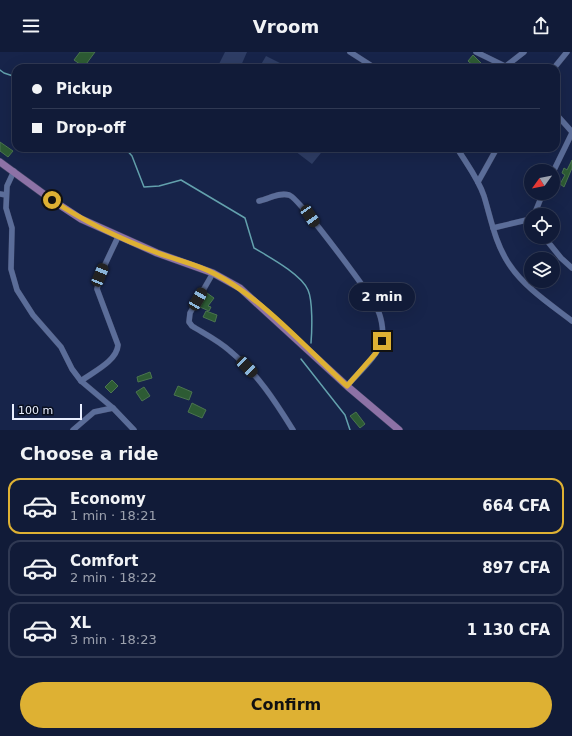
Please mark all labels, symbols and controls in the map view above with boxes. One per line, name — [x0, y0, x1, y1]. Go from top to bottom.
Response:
icon: menu — [20, 15, 42, 37]
icon: share — [530, 15, 552, 37]
text: Vroom — [253, 16, 319, 37]
text: Pickup — [56, 80, 112, 98]
text: Drop-off — [56, 119, 126, 137]
north arrow — [524, 164, 560, 200]
map controls — [524, 164, 560, 288]
route start — [43, 191, 61, 209]
car — [298, 203, 322, 229]
button: locate — [524, 208, 560, 244]
button: layers — [524, 252, 560, 288]
car — [90, 262, 110, 288]
callout: 2 min — [349, 283, 415, 311]
car — [187, 286, 209, 312]
text: 2 min — [362, 289, 402, 304]
route end — [373, 332, 391, 350]
car — [234, 354, 260, 380]
scale bar — [12, 402, 82, 421]
text: 100 m — [18, 404, 53, 417]
text: Choose a ride — [20, 443, 159, 464]
icon: car — [22, 488, 58, 524]
text: Economy — [70, 490, 146, 508]
text: 664 CFA — [482, 497, 550, 515]
text: 1 min · 18:21 — [70, 508, 157, 523]
icon: car — [22, 550, 58, 586]
text: Comfort — [70, 552, 138, 570]
text: 897 CFA — [482, 559, 550, 577]
text: 2 min · 18:22 — [70, 570, 157, 585]
icon: car — [22, 612, 58, 648]
text: XL — [70, 614, 91, 632]
text: 1 130 CFA — [467, 621, 550, 639]
text: 3 min · 18:23 — [70, 632, 157, 647]
button: Confirm — [20, 682, 552, 728]

